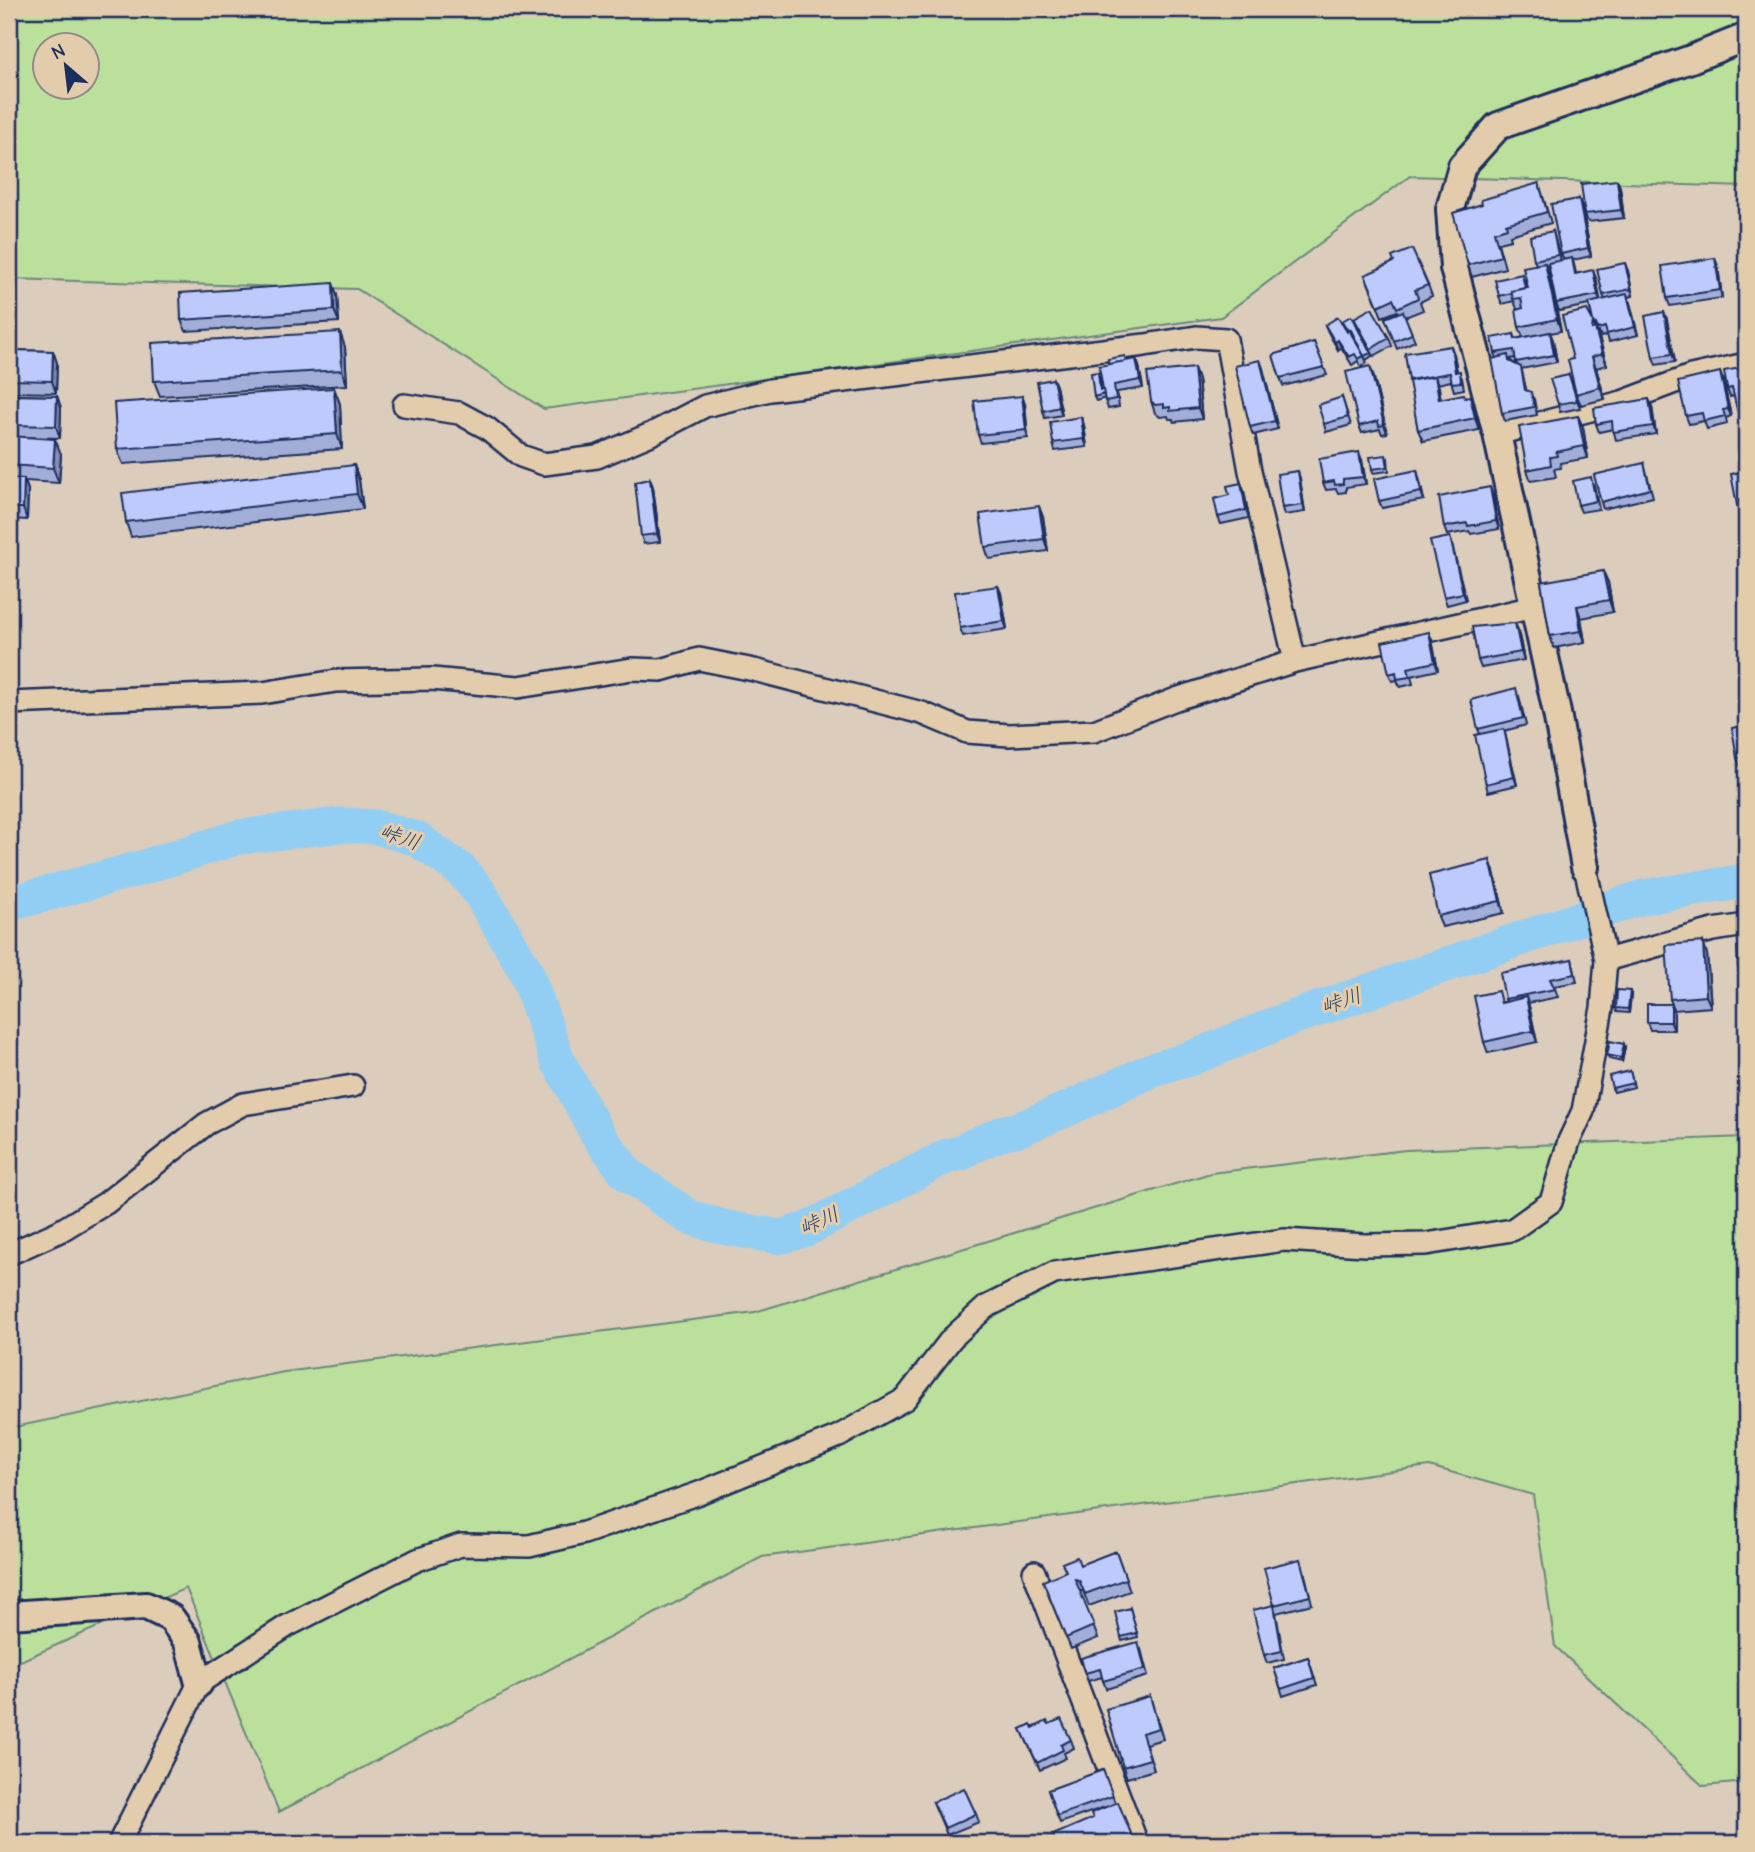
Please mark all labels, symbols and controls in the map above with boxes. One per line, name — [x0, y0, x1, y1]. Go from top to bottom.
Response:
north arrow — [32, 32, 102, 102]
text: N — [48, 39, 69, 64]
water label: 峠川 — [376, 819, 424, 855]
water label: 峠川 — [1317, 983, 1365, 1019]
water label: 峠川 — [795, 1201, 843, 1241]

